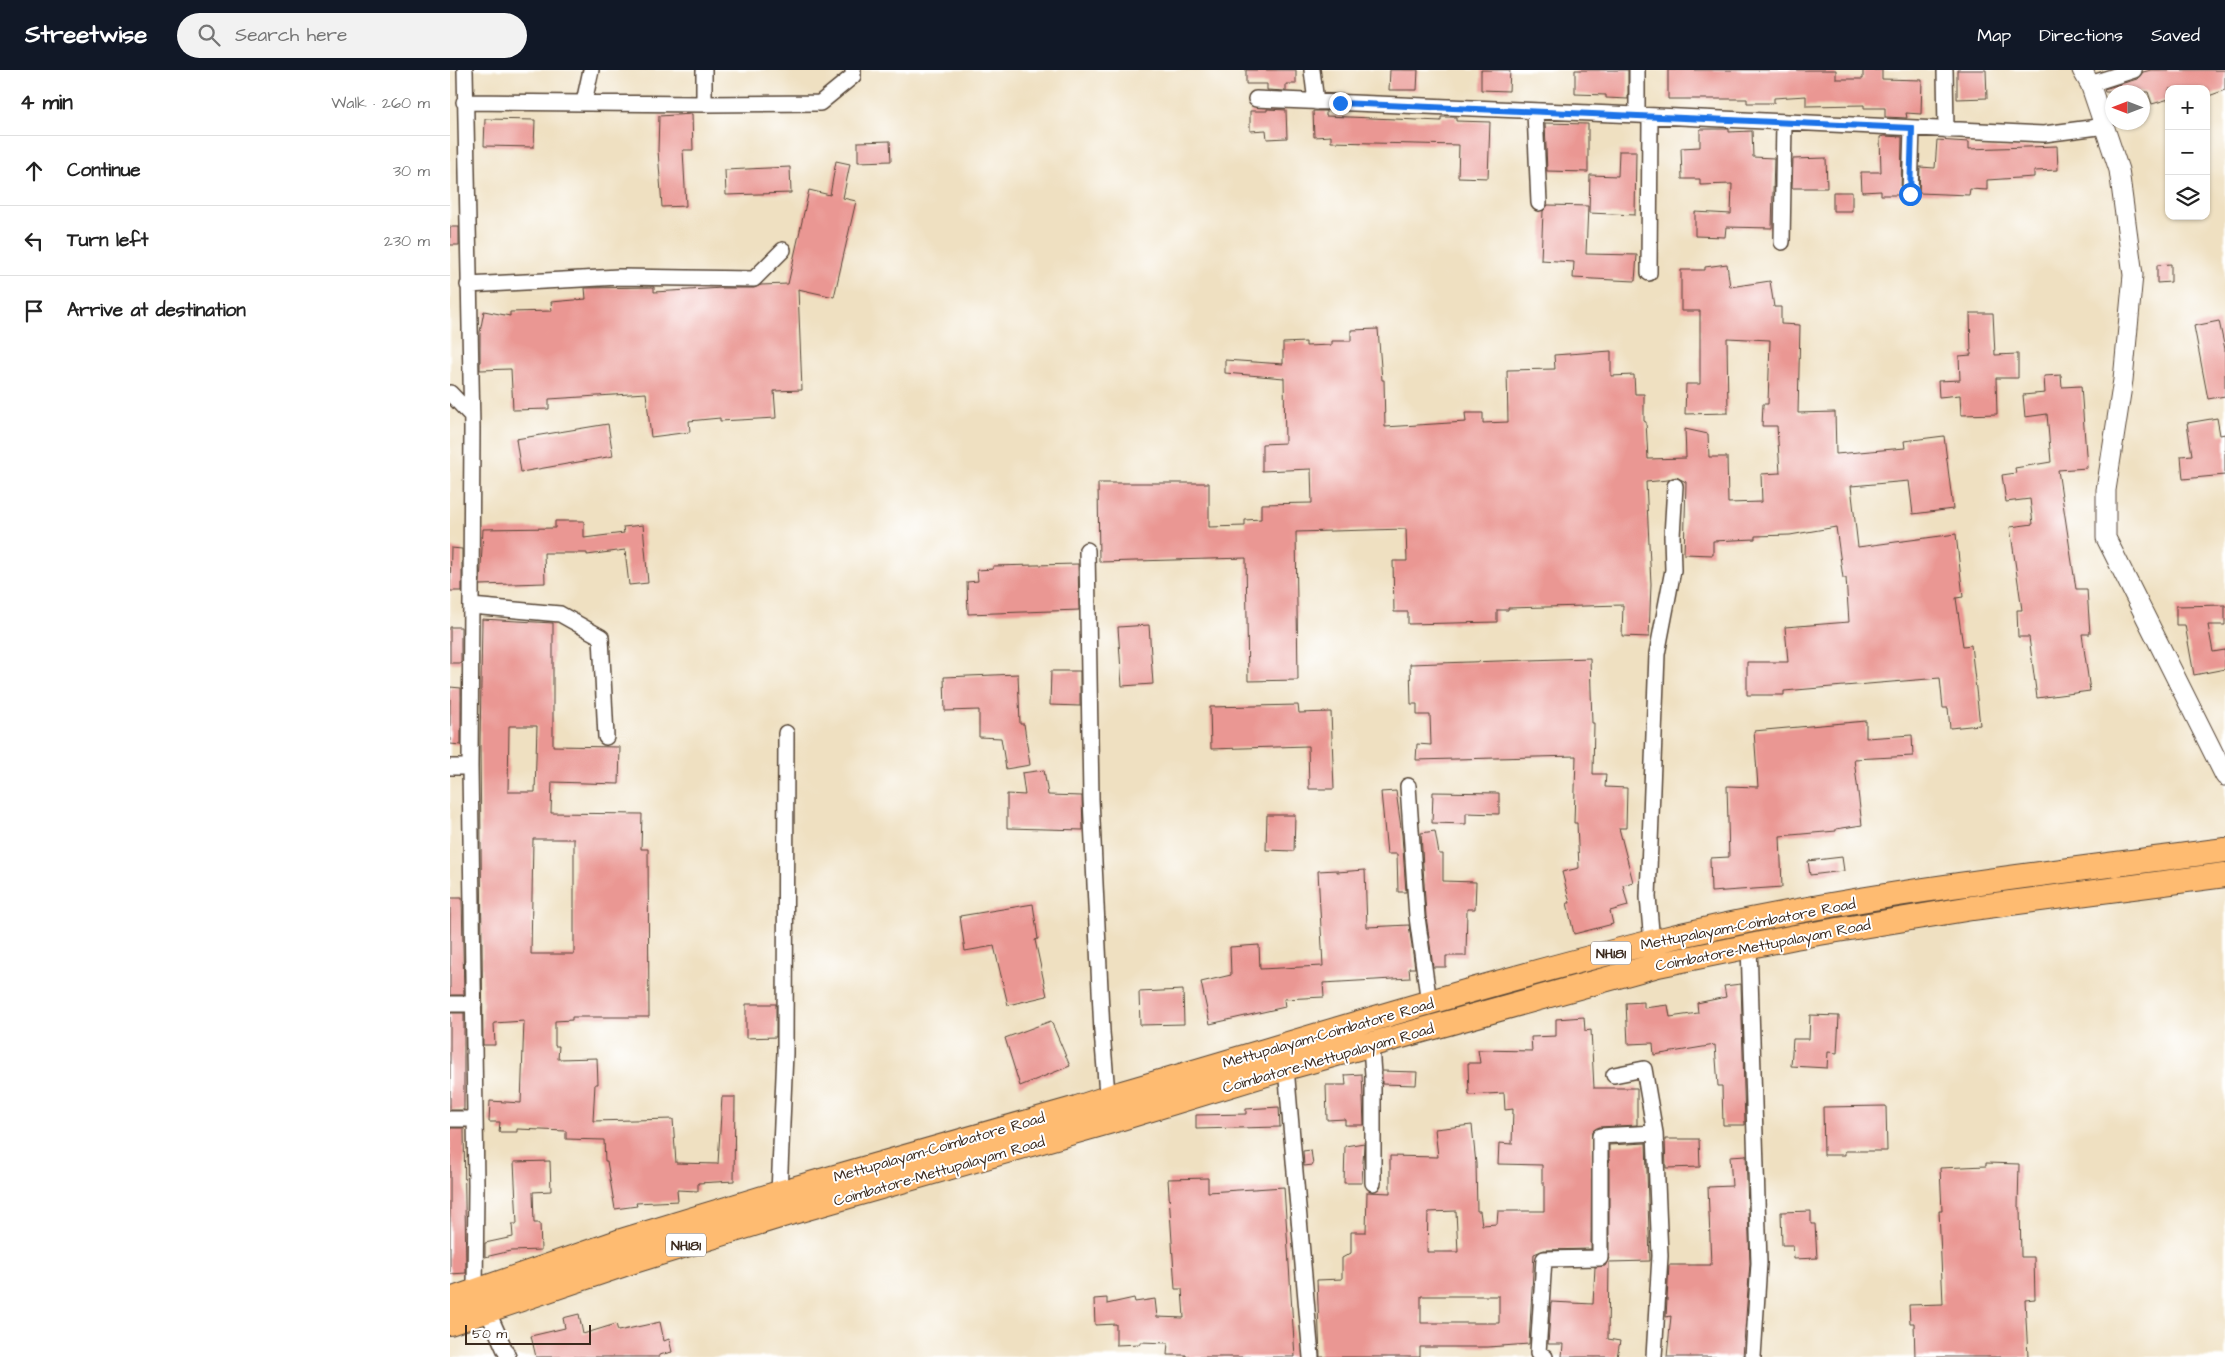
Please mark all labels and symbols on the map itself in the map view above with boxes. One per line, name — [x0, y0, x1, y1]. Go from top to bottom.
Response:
north arrow — [2105, 85, 2150, 130]
route end — [1329, 92, 1352, 115]
route start — [1899, 183, 1922, 206]
street label: Mettupalayam-Coimbatore Road — [1639, 893, 1858, 957]
street label: Coimbatore-Mettupalayam Road — [1654, 914, 1873, 978]
road number: NH181 — [1591, 941, 1631, 964]
street label: Mettupalayam-Coimbatore Road — [1220, 993, 1437, 1075]
street label: Coimbatore-Mettupalayam Road — [1220, 1018, 1437, 1100]
street label: Mettupalayam-Coimbatore Road — [831, 1107, 1048, 1189]
street label: Coimbatore-Mettupalayam Road — [831, 1131, 1048, 1213]
road number: NH181 — [666, 1234, 706, 1256]
scale bar — [465, 1322, 591, 1345]

